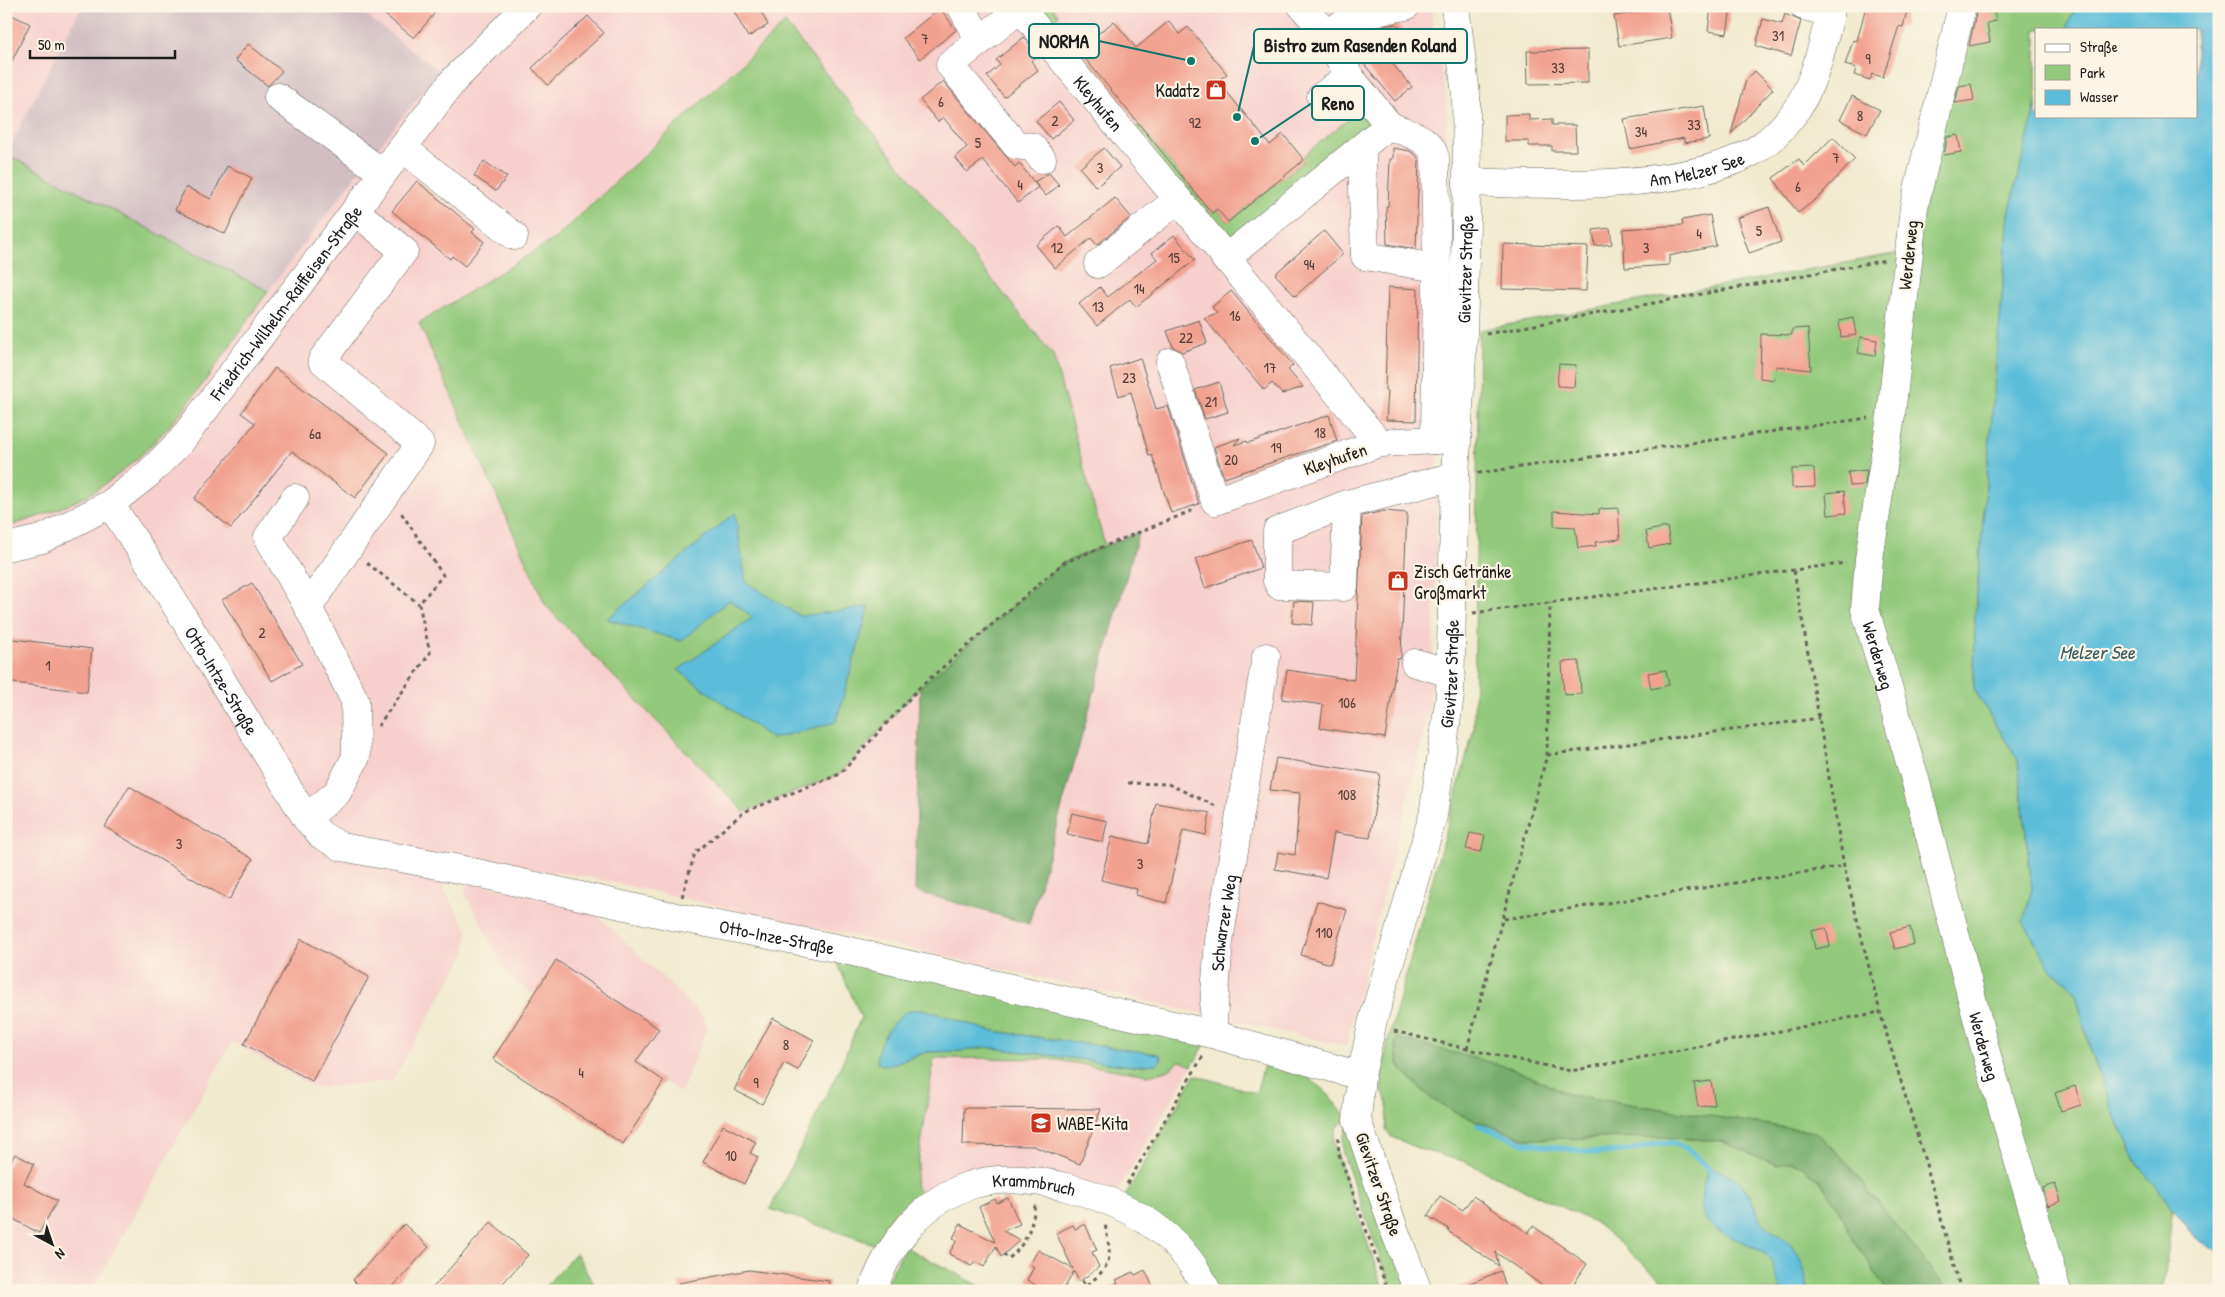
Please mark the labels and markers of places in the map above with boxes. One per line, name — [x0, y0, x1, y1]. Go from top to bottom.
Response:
callout: NORMA — [1029, 24, 1099, 58]
callout: Bistro zum Rasenden Roland — [1254, 29, 1467, 63]
place label: Kadatz — [1156, 78, 1200, 103]
shop icon: Kadatz — [1204, 78, 1228, 102]
callout: Reno — [1312, 86, 1364, 120]
place label: Zisch Getränke Großmarkt — [1414, 559, 1512, 605]
shop icon: Zisch Getränke Großmarkt — [1386, 569, 1410, 593]
school or university icon: WABE-Kita — [1029, 1111, 1053, 1135]
place label: WABE-Kita — [1057, 1111, 1128, 1136]

